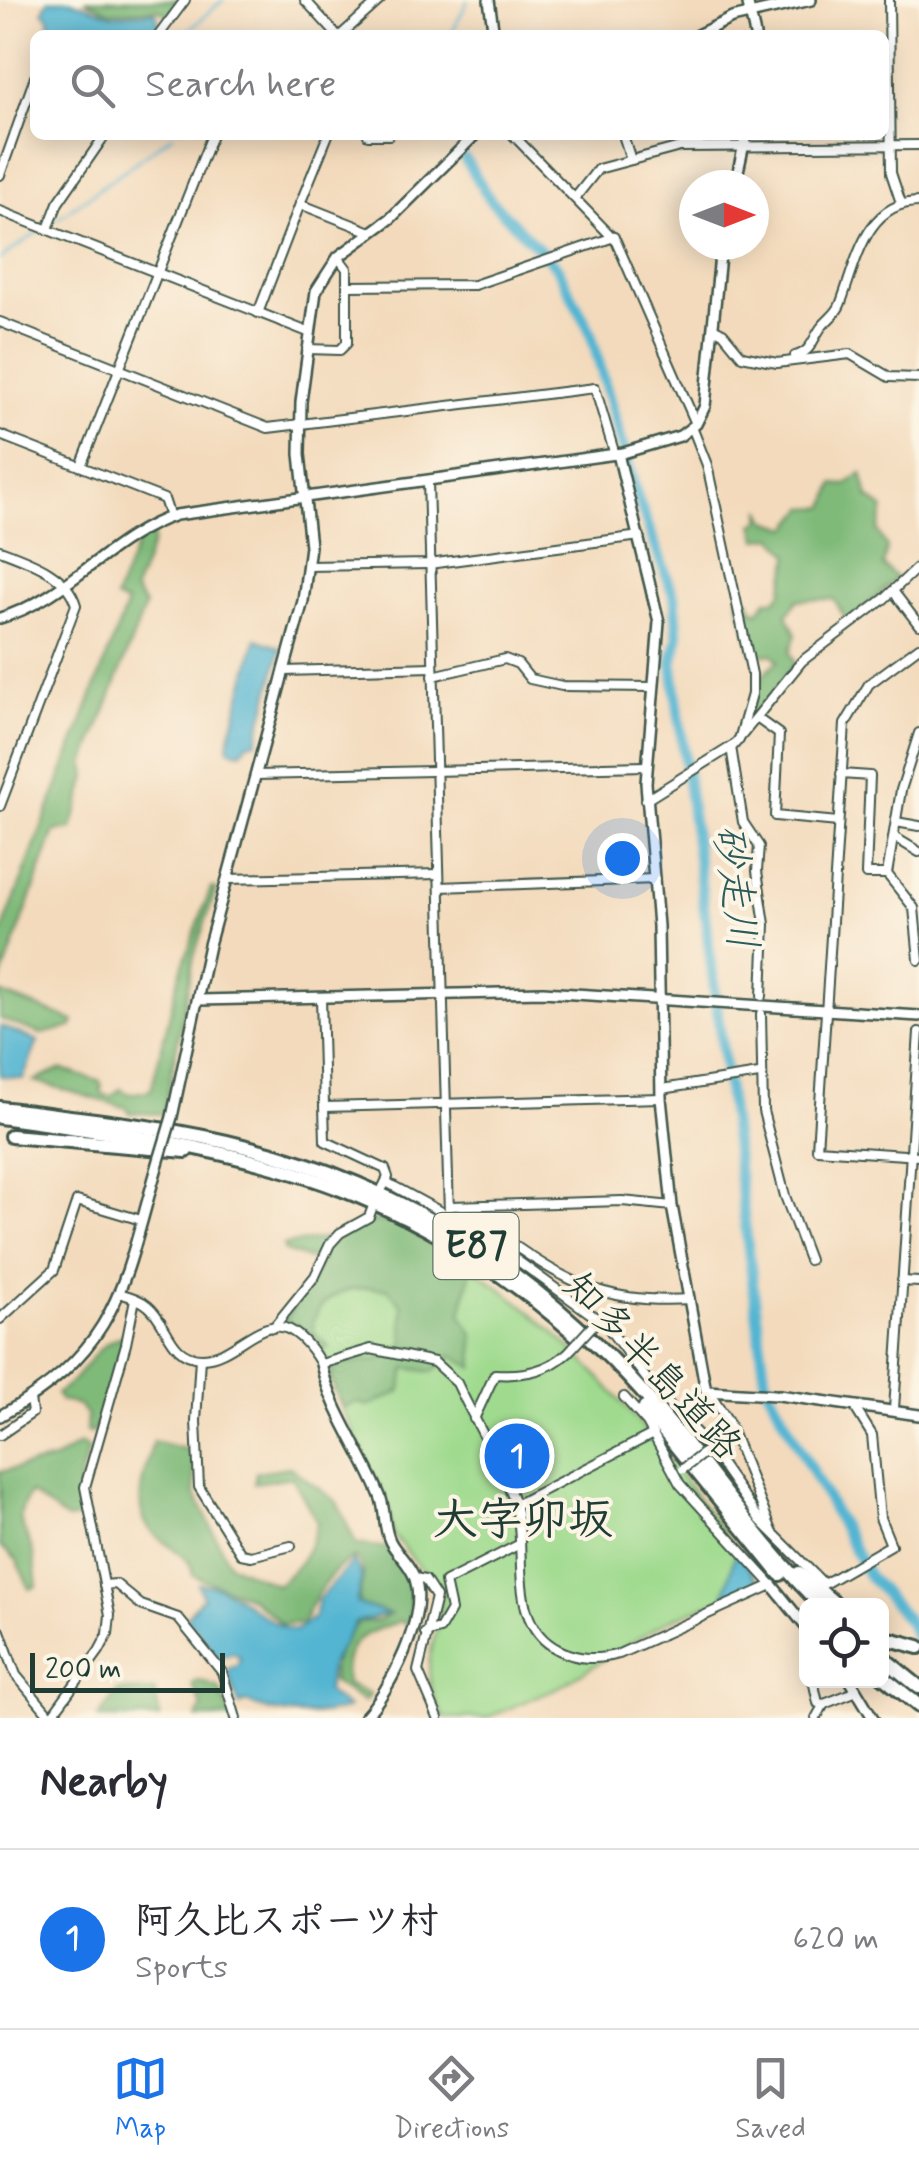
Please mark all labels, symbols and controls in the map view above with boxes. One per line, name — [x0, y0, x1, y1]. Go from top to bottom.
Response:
search box — [30, 30, 889, 140]
icon: search — [65, 58, 120, 113]
text: Search here — [145, 61, 336, 110]
north arrow — [679, 170, 769, 260]
water label: 砂走川 — [699, 821, 769, 953]
your location — [597, 833, 648, 884]
road number: E87 — [434, 1213, 518, 1279]
street label: 知多半島道路 — [551, 1262, 753, 1472]
pin: 1 — [484, 1418, 550, 1494]
district label: 大字卯坂 — [433, 1492, 613, 1551]
map controls — [799, 1598, 889, 1688]
button: locate — [799, 1598, 889, 1688]
scale bar — [30, 1648, 225, 1692]
text: 200 m — [45, 1652, 121, 1689]
text: Nearby — [40, 1756, 168, 1811]
text: 阿久比スポーツ村 — [135, 1898, 438, 1947]
text: 1 — [65, 1918, 80, 1960]
text: 620 m — [792, 1918, 879, 1960]
text: Sports — [135, 1947, 228, 1989]
tab: Map — [113, 2051, 168, 2148]
tab: Directions — [394, 2051, 509, 2148]
tab: Saved — [735, 2051, 806, 2148]

